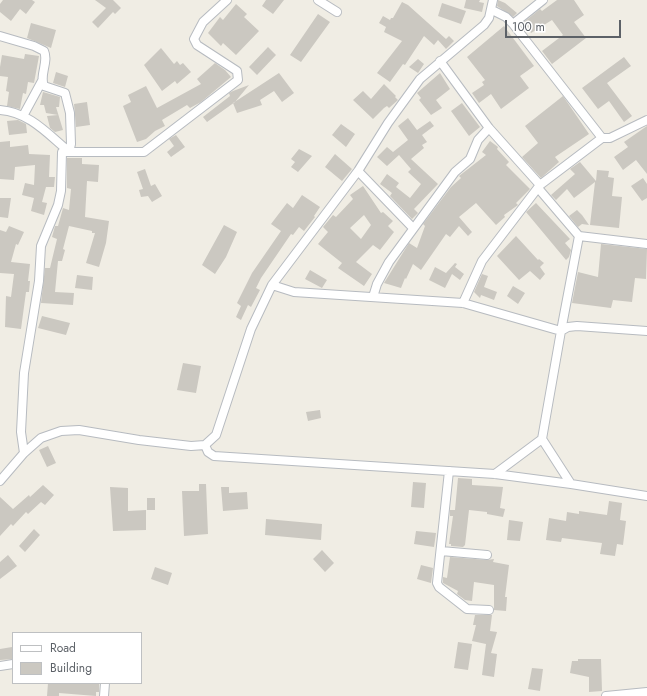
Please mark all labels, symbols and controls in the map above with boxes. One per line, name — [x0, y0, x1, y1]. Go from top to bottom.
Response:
scale bar — [507, 12, 623, 38]
text: 100 m — [512, 18, 545, 36]
legend — [12, 632, 142, 684]
text: Road — [50, 639, 76, 657]
text: Building — [50, 659, 92, 677]

